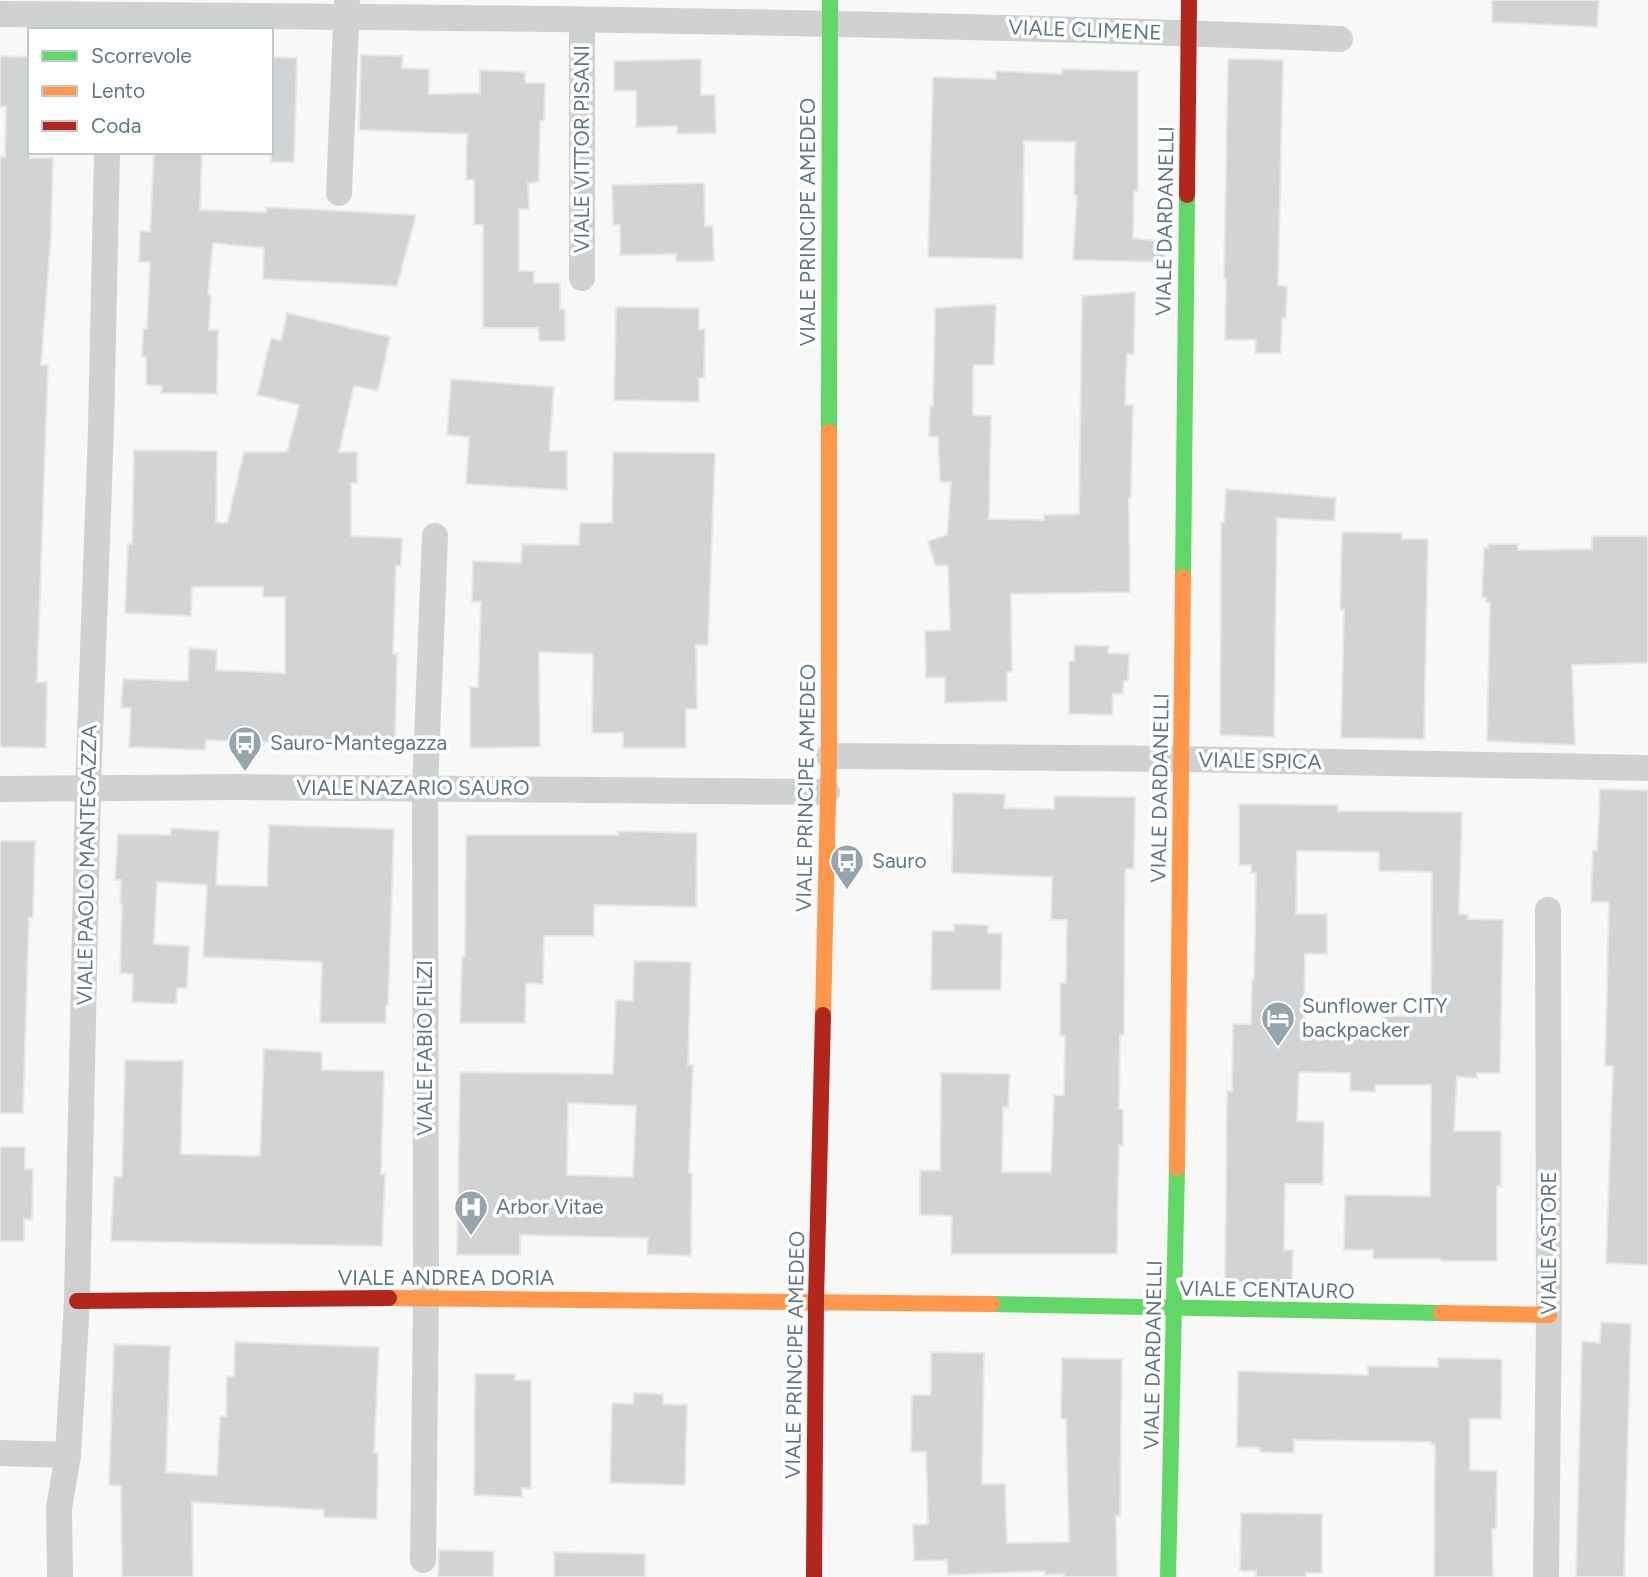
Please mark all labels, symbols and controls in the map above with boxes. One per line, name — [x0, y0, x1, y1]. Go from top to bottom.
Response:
street label: VIALE CLIMENE — [1008, 14, 1162, 45]
legend — [28, 28, 273, 154]
text: Scorrevole — [91, 43, 192, 68]
street label: VIALE VITTOR PISANI — [569, 45, 594, 253]
text: Lento — [91, 78, 145, 103]
street label: VIALE PRINCIPE AMEDEO — [795, 98, 820, 346]
text: Coda — [91, 113, 141, 138]
street label: VIALE DARDANELLI — [1150, 126, 1179, 316]
street label: VIALE PRINCIPE AMEDEO — [791, 664, 820, 912]
street label: VIALE DARDANELLI — [1145, 693, 1174, 883]
street label: VIALE PAOLO MANTEGAZZA — [72, 724, 101, 1006]
bus stop icon: Sauro-Mantegazza — [226, 724, 264, 773]
place label: Sauro-Mantegazza — [270, 730, 447, 755]
street label: VIALE SPICA — [1198, 747, 1322, 774]
street label: VIALE NAZARIO SAURO — [297, 775, 529, 800]
bus stop icon: Sauro — [828, 842, 866, 891]
place label: Sauro — [872, 848, 927, 873]
street label: VIALE FABIO FILZI — [412, 960, 437, 1136]
place label: Sunflower CITY backpacker — [1302, 993, 1448, 1042]
hotel icon: Sunflower CITY backpacker — [1259, 999, 1297, 1048]
street label: VIALE ASTORE — [1536, 1171, 1561, 1315]
hospital icon: Arbor Vitae — [452, 1188, 490, 1237]
place label: Arbor Vitae — [496, 1194, 604, 1219]
street label: VIALE PRINCIPE AMEDEO — [780, 1231, 809, 1479]
street label: VIALE DARDANELLI — [1138, 1260, 1167, 1450]
street label: VIALE ANDREA DORIA — [338, 1265, 554, 1290]
street label: VIALE CENTAURO — [1179, 1275, 1355, 1304]

